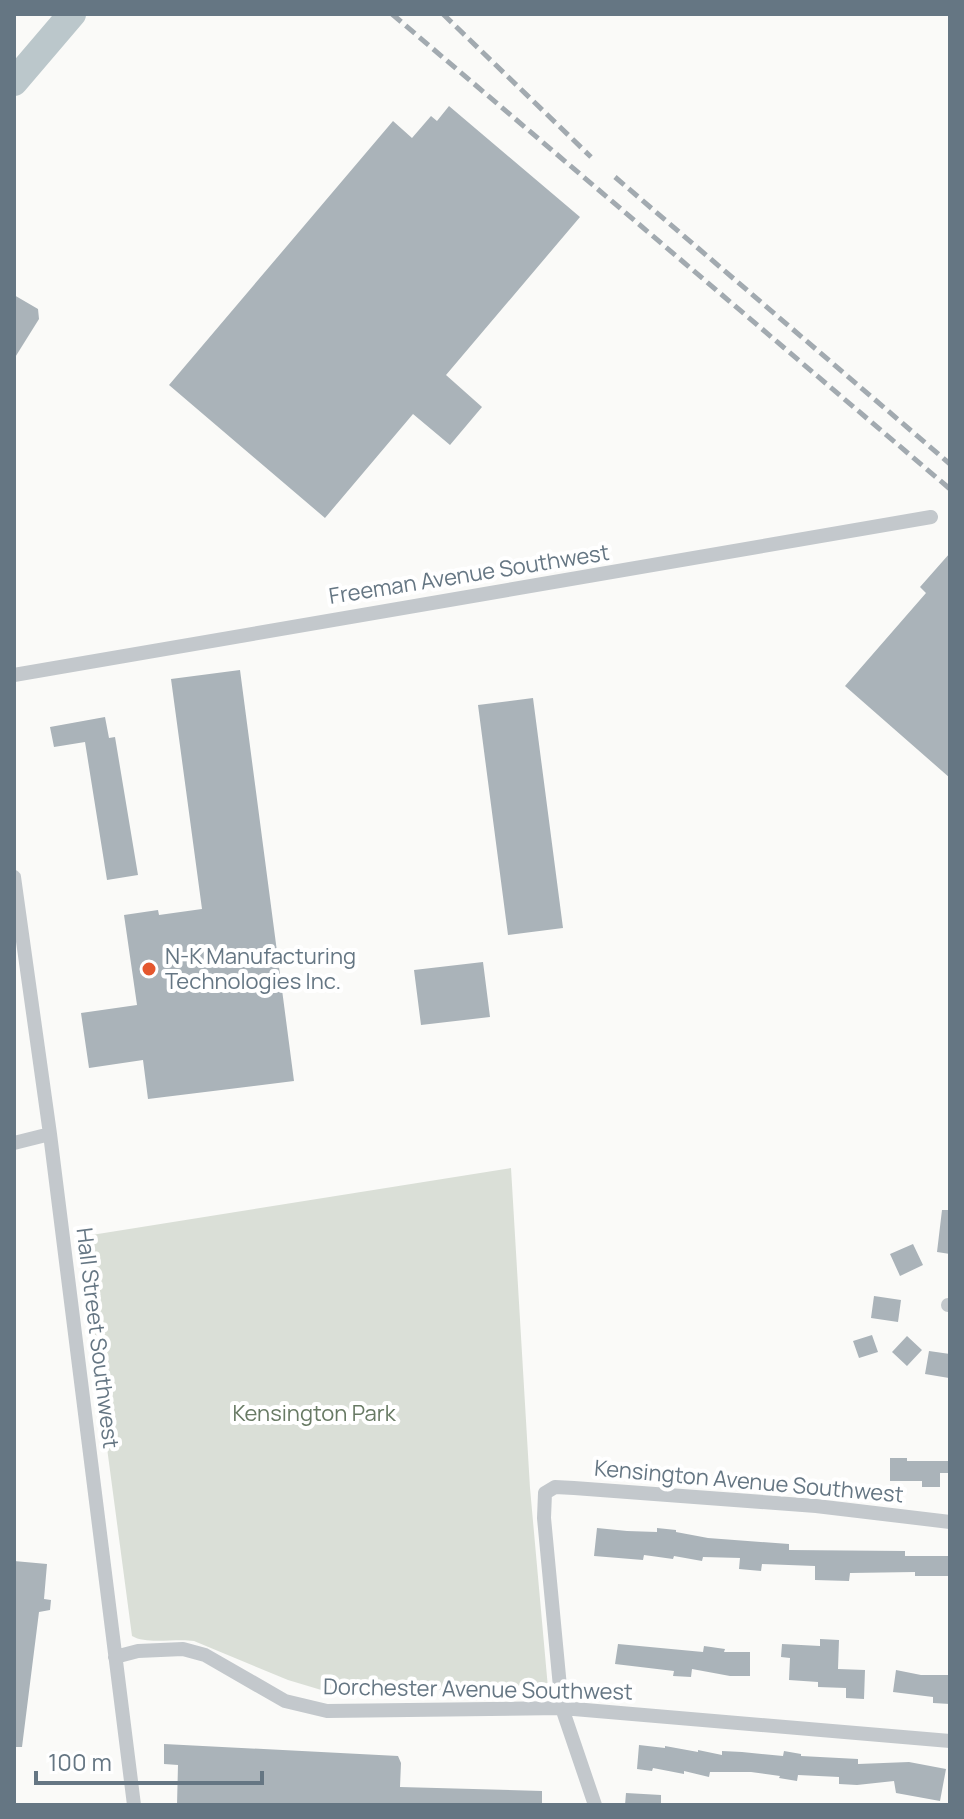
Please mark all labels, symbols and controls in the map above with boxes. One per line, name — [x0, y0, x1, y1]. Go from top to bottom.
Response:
street label: Freeman Avenue Southwest — [327, 537, 611, 611]
place label: N-K Manufacturing Technologies Inc. — [165, 941, 356, 996]
marker: N-K Manufacturing Technologies Inc. — [140, 960, 158, 978]
street label: Hall Street Southwest — [70, 1226, 126, 1450]
park label: Kensington Park — [232, 1398, 397, 1428]
street label: Kensington Avenue Southwest — [593, 1453, 905, 1509]
street label: Dorchester Avenue Southwest — [323, 1671, 633, 1707]
scale bar — [36, 1735, 262, 1785]
text: 100 m — [48, 1745, 112, 1778]

